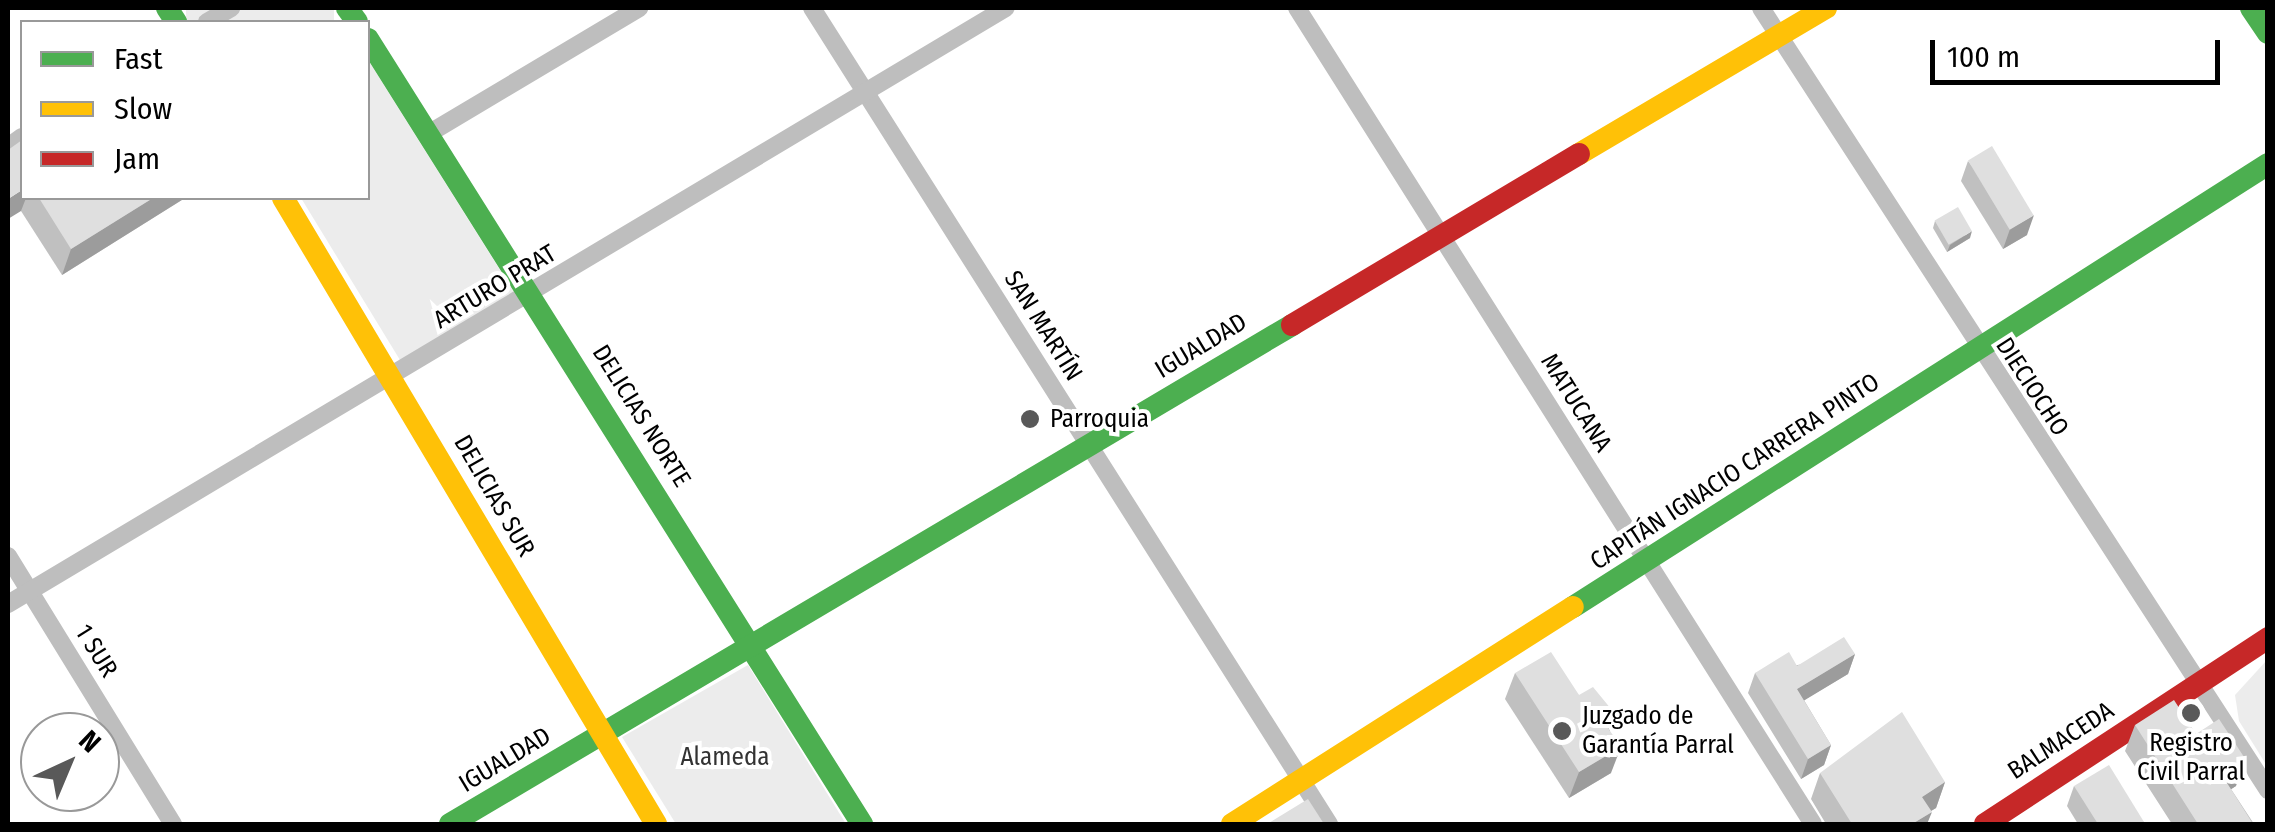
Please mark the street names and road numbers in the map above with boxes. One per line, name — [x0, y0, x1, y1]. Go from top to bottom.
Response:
street label: ARTURO PRAT — [428, 239, 562, 335]
street label: SAN MARTÍN — [997, 266, 1089, 386]
street label: IGUALDAD — [1150, 307, 1252, 385]
street label: DIECIOCHO — [1989, 332, 2075, 442]
street label: DELICIAS NORTE — [585, 339, 697, 493]
street label: MATUCANA — [1534, 348, 1618, 458]
street label: CAPITÁN IGNACIO CARRERA PINTO — [1585, 367, 1885, 577]
street label: DELICIAS SUR — [447, 430, 541, 562]
street label: 1 SUR — [68, 619, 124, 683]
street label: BALMACEDA — [2002, 696, 2120, 786]
street label: IGUALDAD — [454, 721, 556, 799]

